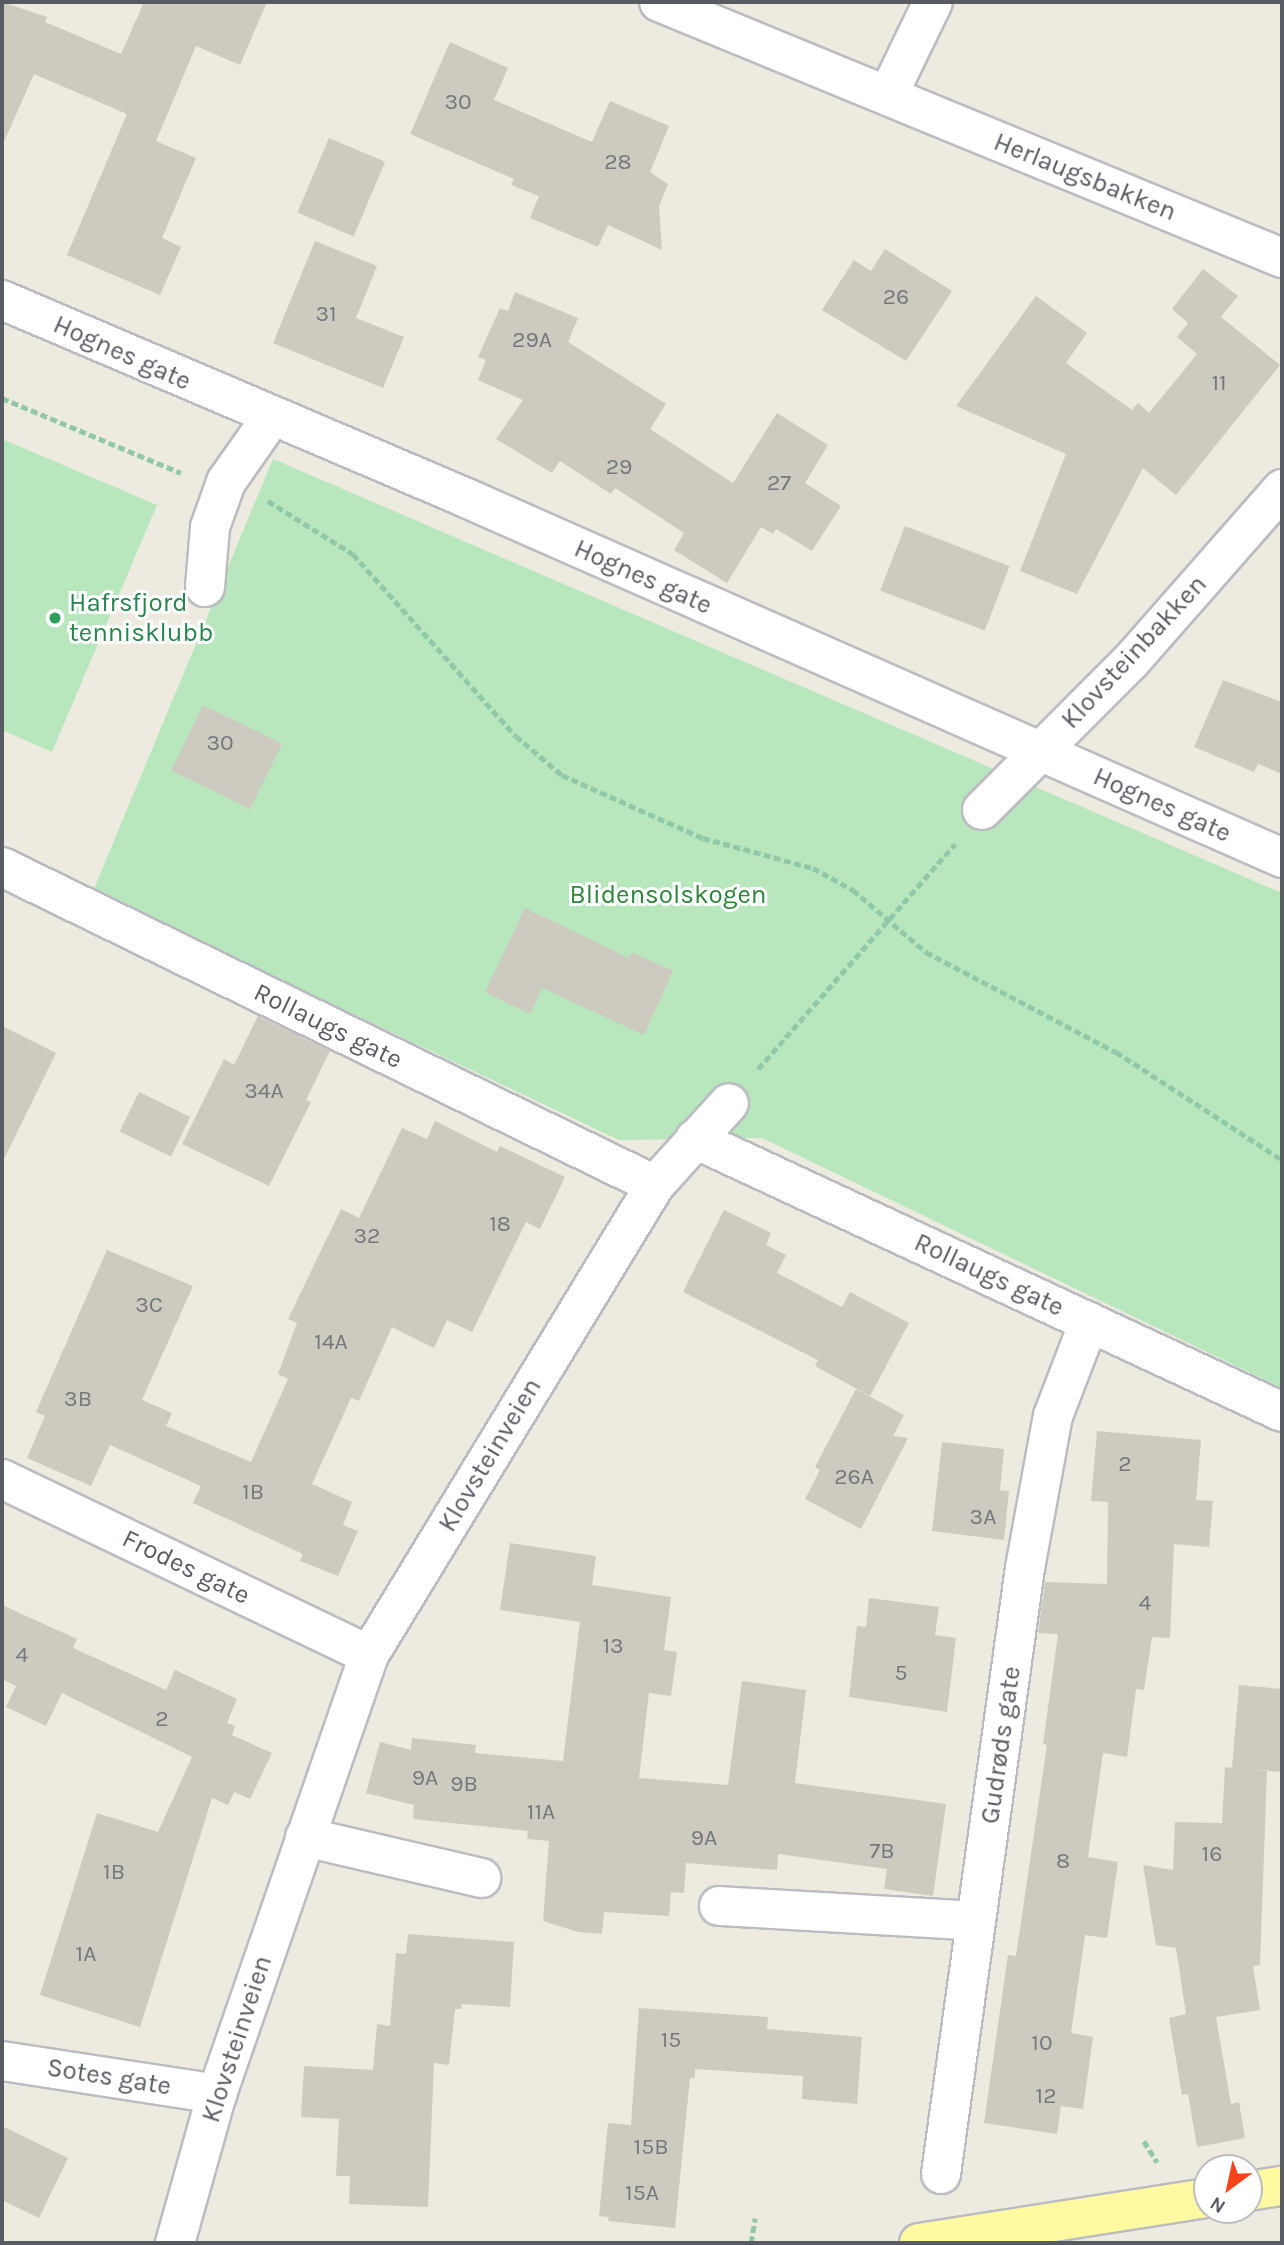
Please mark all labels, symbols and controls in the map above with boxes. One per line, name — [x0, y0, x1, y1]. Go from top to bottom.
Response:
house number: 30 — [444, 88, 472, 116]
street label: Herlaugsbakken — [989, 126, 1181, 228]
house number: 28 — [604, 148, 632, 176]
house number: 26 — [883, 283, 909, 311]
house number: 31 — [315, 300, 337, 328]
street label: Hognes gate — [48, 309, 196, 397]
house number: 29A — [512, 326, 552, 354]
house number: 11 — [1211, 369, 1227, 397]
house number: 29 — [606, 453, 632, 481]
house number: 27 — [767, 469, 791, 497]
street label: Hognes gate — [569, 533, 717, 621]
street label: Klovsteinbakken — [1055, 569, 1213, 735]
place label: Hafrsfjord tennisklubb — [69, 587, 213, 648]
marker: Hafrsfjord tennisklubb — [47, 610, 63, 626]
house number: 30 — [206, 729, 234, 757]
street label: Hognes gate — [1088, 761, 1236, 849]
park label: Blidensolskogen — [569, 879, 767, 911]
street label: Rollaugs gate — [249, 977, 407, 1075]
house number: 34A — [244, 1077, 284, 1105]
house number: 18 — [489, 1210, 511, 1238]
house number: 32 — [354, 1222, 380, 1250]
street label: Rollaugs gate — [909, 1227, 1069, 1323]
house number: 3C — [135, 1291, 163, 1319]
house number: 14A — [314, 1328, 348, 1356]
street label: Klovsteinveien — [432, 1372, 548, 1538]
house number: 3B — [64, 1385, 92, 1413]
house number: 2 — [1118, 1450, 1132, 1478]
house number: 26A — [834, 1463, 874, 1491]
house number: 1B — [242, 1478, 264, 1506]
house number: 3A — [970, 1503, 996, 1531]
street label: Frodes gate — [117, 1523, 255, 1611]
house number: 4 — [1139, 1589, 1151, 1617]
house number: 13 — [602, 1632, 624, 1660]
house number: 4 — [16, 1641, 28, 1669]
house number: 5 — [895, 1659, 907, 1687]
street label: Gudrøds gate — [974, 1664, 1028, 1826]
house number: 2 — [155, 1705, 169, 1733]
house number: 9A — [412, 1764, 438, 1792]
house number: 9B — [450, 1770, 478, 1798]
house number: 11A — [527, 1798, 555, 1826]
house number: 9A — [691, 1824, 717, 1852]
house number: 7B — [869, 1837, 895, 1865]
house number: 16 — [1202, 1840, 1222, 1868]
house number: 8 — [1056, 1847, 1070, 1875]
house number: 1B — [103, 1858, 125, 1886]
house number: 1A — [76, 1940, 96, 1968]
street label: Klovsteinveien — [195, 1952, 279, 2126]
house number: 15 — [661, 2026, 681, 2054]
house number: 10 — [1031, 2029, 1053, 2057]
street label: Sotes gate — [45, 2052, 173, 2102]
house number: 12 — [1036, 2082, 1056, 2110]
house number: 15B — [634, 2133, 668, 2161]
north arrow — [1193, 2154, 1263, 2224]
house number: 15A — [625, 2179, 659, 2207]
text: N — [1206, 2192, 1229, 2218]

